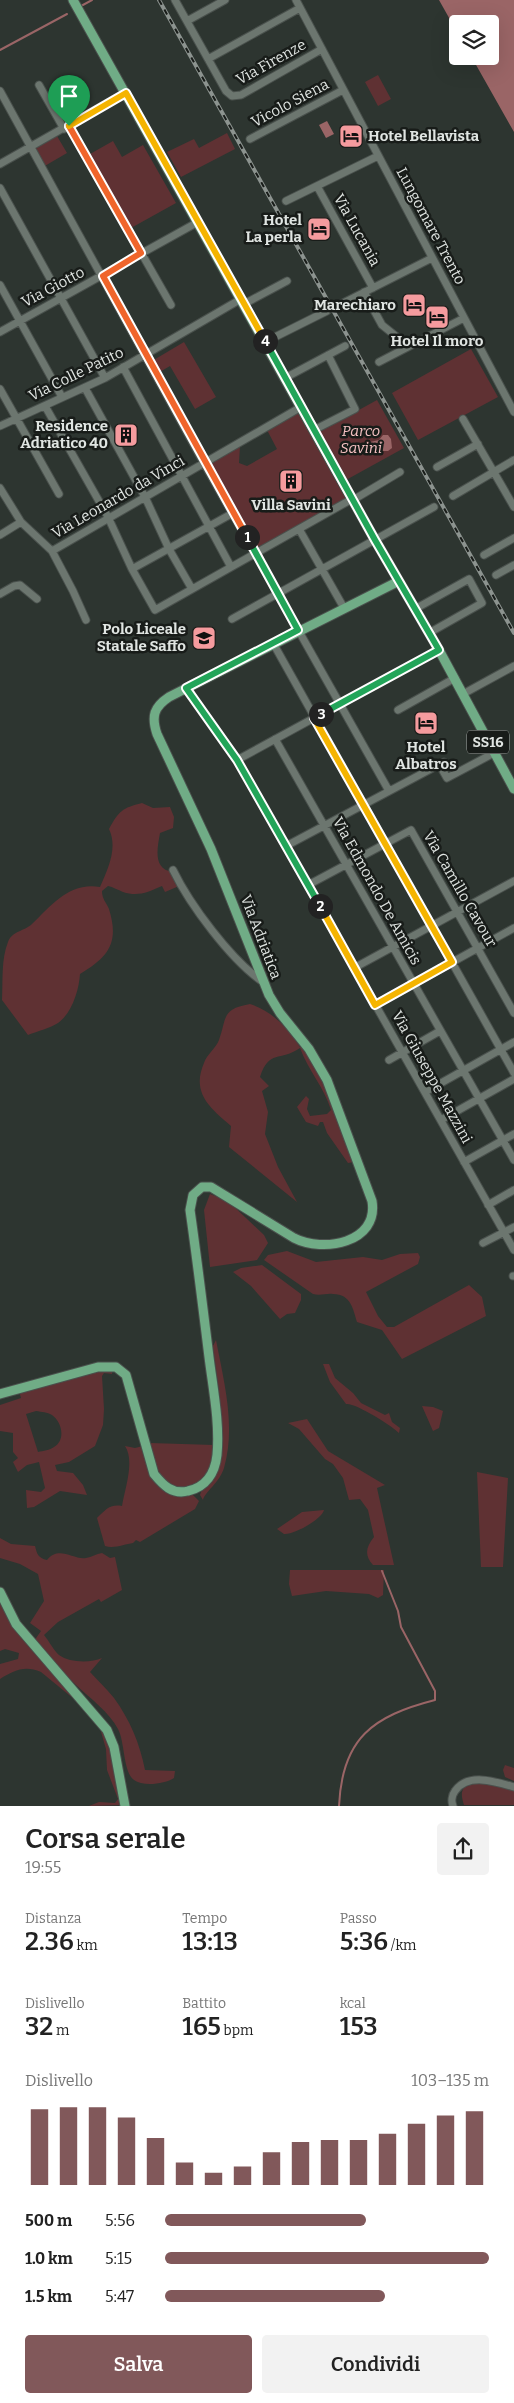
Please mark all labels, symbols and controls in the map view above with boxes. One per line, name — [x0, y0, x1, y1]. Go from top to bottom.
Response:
map controls — [449, 15, 499, 65]
button: layers — [449, 15, 499, 65]
street label: Via Firenze — [233, 35, 309, 89]
pin — [48, 75, 90, 126]
street label: Vicolo Siena — [248, 75, 332, 131]
icon: arrive — [55, 82, 83, 110]
hotel icon: Hotel Bellavista — [338, 123, 364, 149]
place label: Hotel Bellavista — [368, 127, 480, 145]
street label: Lungomare Trento — [393, 164, 469, 288]
street label: Via Lucania — [330, 191, 384, 269]
place label: Hotel La perla — [245, 211, 303, 246]
hotel icon: Hotel La perla — [306, 216, 332, 242]
street label: Via Giotto — [18, 263, 88, 311]
hotel icon: Marechiaro — [401, 292, 427, 318]
place label: Marechiaro — [314, 296, 396, 314]
hotel icon: Hotel Il moro — [424, 304, 450, 330]
pin: 4 — [252, 328, 278, 354]
place label: Hotel Il moro — [391, 332, 484, 350]
text: 4 — [261, 333, 270, 350]
street label: Via Colle Patito — [26, 343, 126, 405]
place label: Residence Adriatico 40 — [20, 417, 108, 452]
building icon: Residence Adriatico 40 — [113, 422, 139, 448]
park label: Parco Savini — [340, 422, 382, 457]
street label: Via Leonardo da Vinci — [48, 451, 188, 542]
building icon: Villa Savini — [278, 468, 304, 494]
place label: Villa Savini — [251, 496, 331, 514]
pin: 1 — [234, 524, 260, 550]
text: 1 — [244, 529, 251, 546]
place label: Polo Liceale Statale Saffo — [97, 620, 186, 655]
school or university icon: Polo Liceale Statale Saffo — [191, 625, 217, 651]
pin: 3 — [308, 702, 334, 726]
text: 3 — [317, 706, 326, 723]
hotel icon: Hotel Albatros — [413, 710, 439, 736]
road number: SS16 — [467, 730, 509, 754]
place label: Hotel Albatros — [395, 738, 457, 773]
street label: Via Edmondo De Amicis — [329, 814, 425, 968]
street label: Via Camillo Cavour — [419, 828, 501, 951]
street label: Via Adriatica — [237, 892, 285, 982]
pin: 2 — [308, 894, 332, 918]
text: 2 — [317, 898, 324, 915]
street label: Via Giuseppe Mazzini — [388, 1008, 476, 1147]
text: Corsa serale — [25, 1822, 186, 1855]
button: share — [437, 1823, 489, 1875]
text: 19:55 — [25, 1858, 61, 1877]
text: Distanza — [25, 1910, 82, 1927]
text: Tempo — [182, 1910, 227, 1927]
text: Passo — [340, 1910, 377, 1927]
text: 2.36 — [25, 1927, 74, 1957]
text: 13:13 — [182, 1927, 238, 1957]
text: 5:36 — [340, 1927, 388, 1957]
text: km — [74, 1937, 98, 1954]
text: /km — [388, 1937, 416, 1954]
text: Dislivello — [25, 1995, 85, 2012]
text: Battito — [182, 1995, 226, 2012]
text: kcal — [340, 1995, 366, 2012]
text: 32 — [25, 2012, 53, 2042]
text: 165 — [182, 2012, 221, 2042]
text: 153 — [340, 2012, 378, 2042]
text: m — [53, 2022, 69, 2039]
text: bpm — [221, 2022, 253, 2039]
text: Dislivello — [25, 2071, 93, 2090]
text: 103–135 m — [411, 2071, 489, 2090]
text: 500 m — [25, 2211, 72, 2230]
text: 5:56 — [105, 2211, 135, 2230]
text: 1.0 km — [25, 2249, 73, 2268]
text: 5:15 — [105, 2249, 132, 2268]
text: 1.5 km — [25, 2287, 72, 2306]
text: 5:47 — [105, 2287, 134, 2306]
button: Salva — [25, 2335, 252, 2393]
button: Condividi — [262, 2335, 489, 2393]

